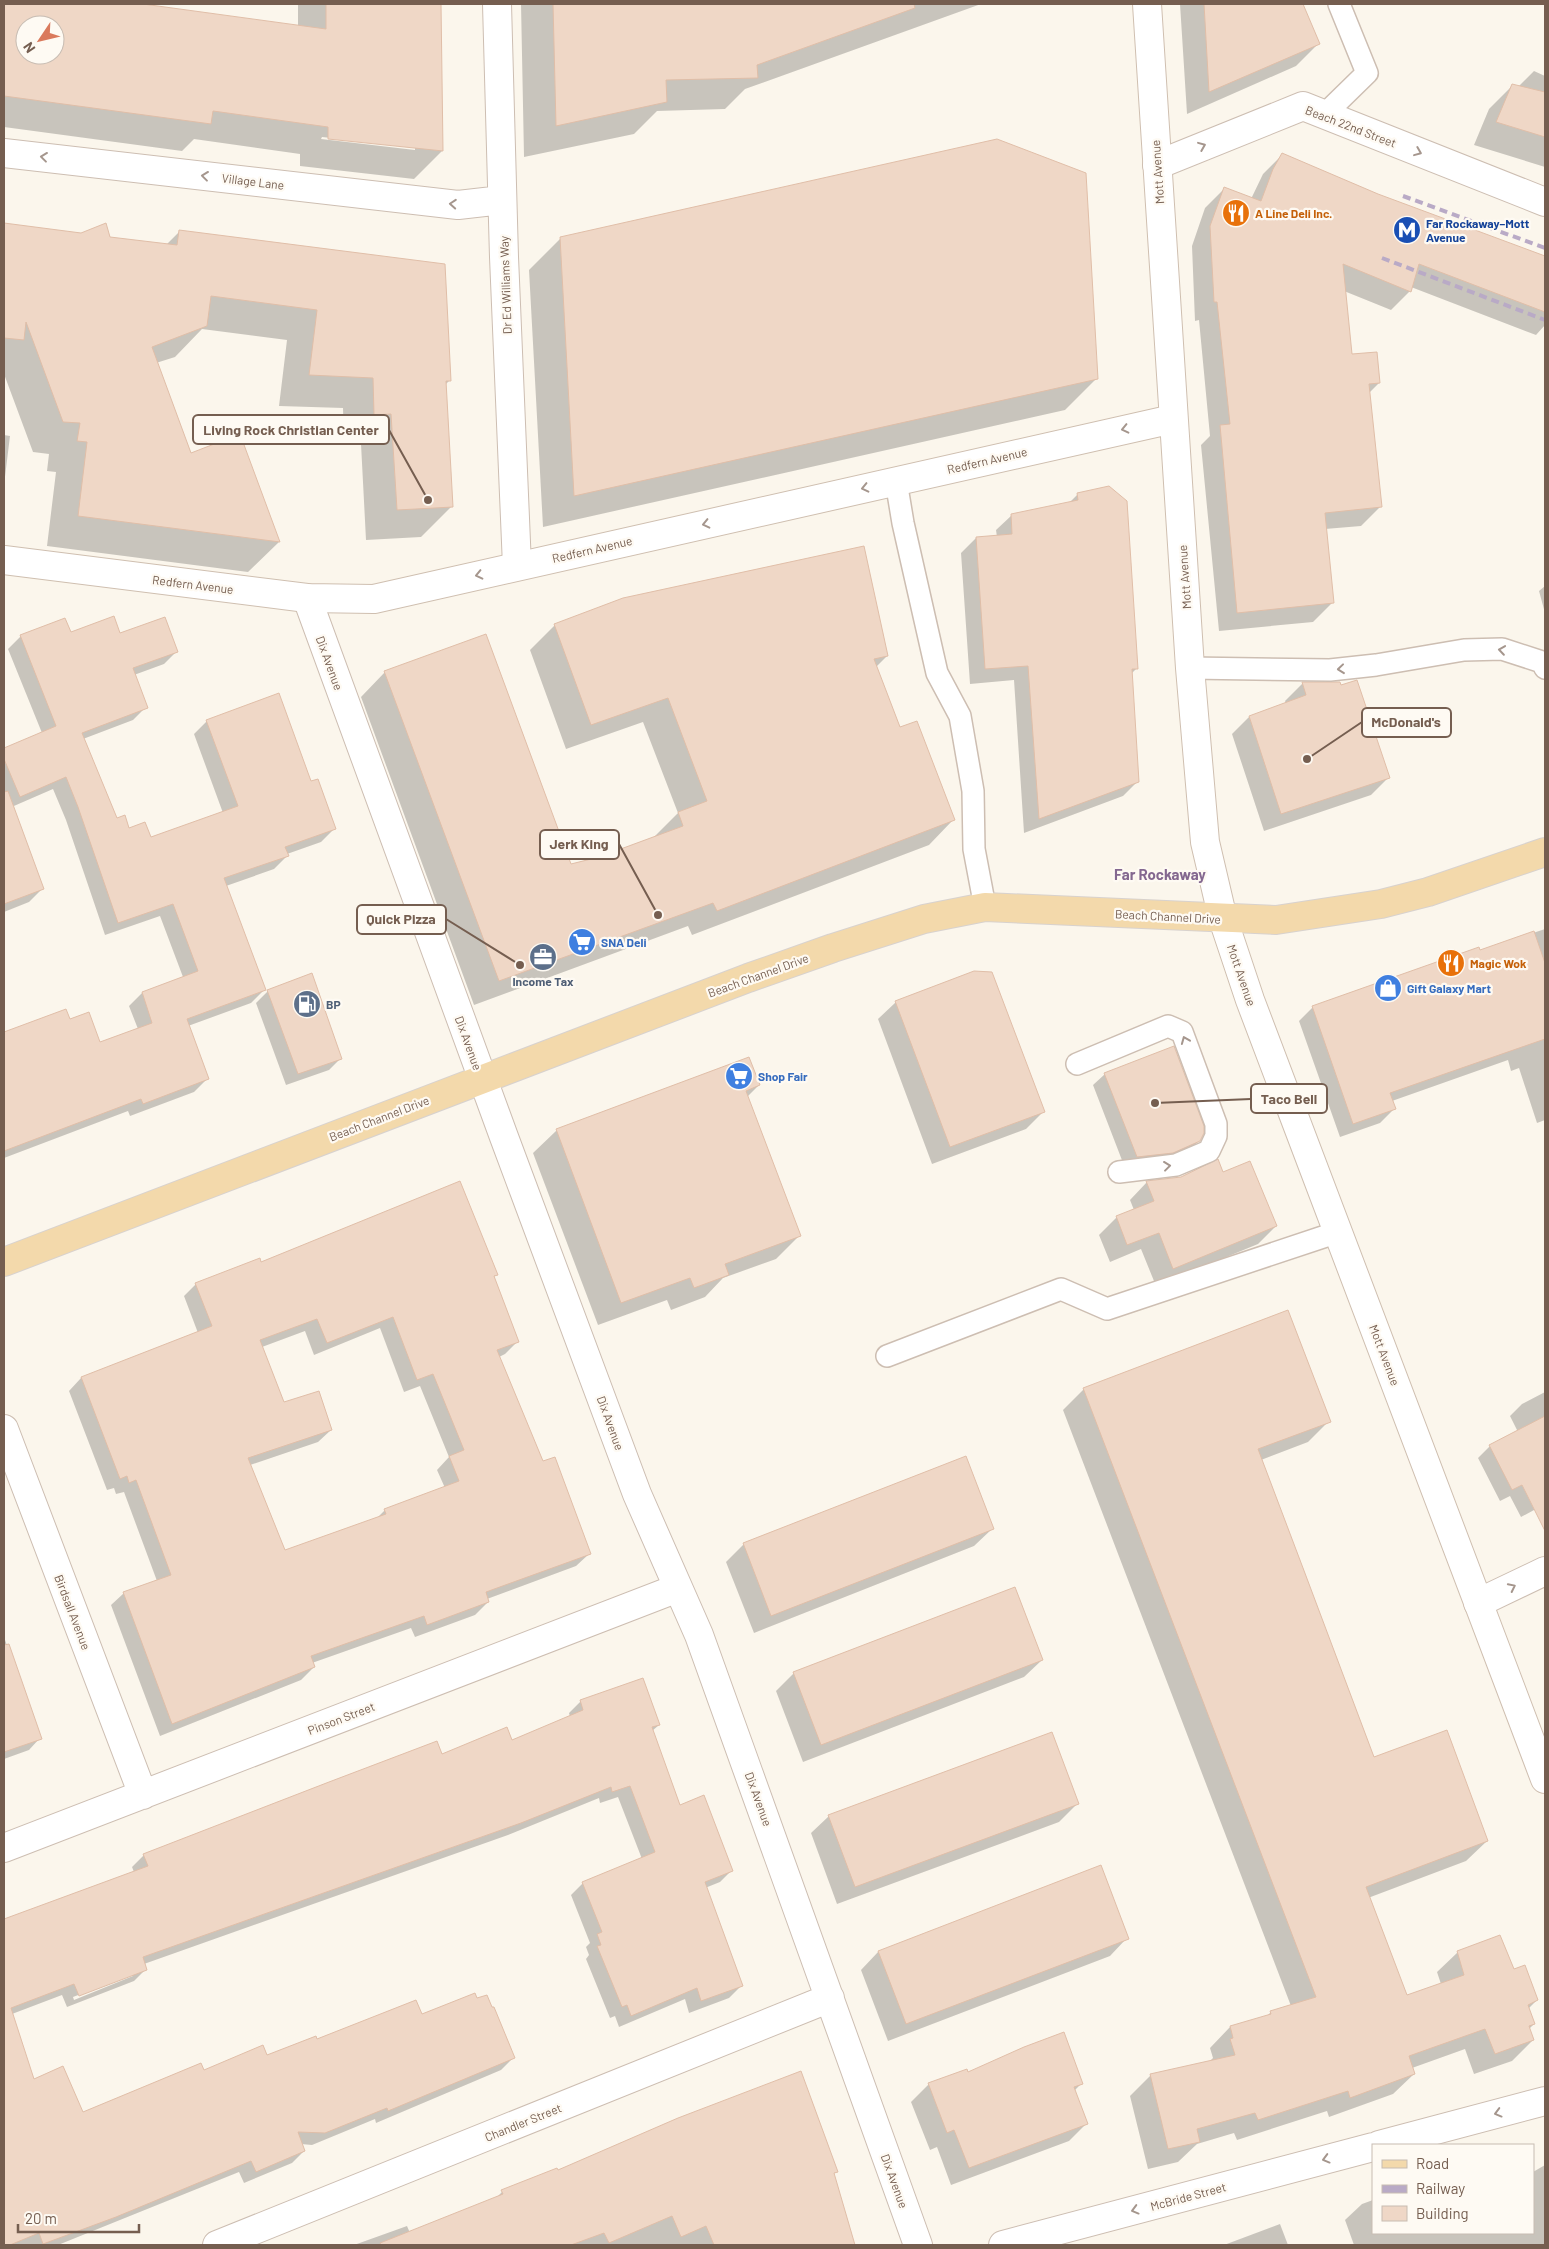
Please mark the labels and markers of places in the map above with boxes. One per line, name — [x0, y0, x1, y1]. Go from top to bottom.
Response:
restaurant icon: A Line Deli Inc. — [1221, 198, 1251, 228]
place label: A Line Deli Inc. — [1255, 206, 1332, 220]
metro station icon: Far Rockaway–Mott Avenue — [1392, 215, 1422, 245]
place label: Far Rockaway–Mott Avenue — [1426, 216, 1530, 244]
callout: Living Rock Christian Center — [193, 415, 389, 444]
callout: McDonald's — [1362, 708, 1451, 737]
callout: Jerk King — [540, 830, 619, 859]
callout: Quick Pizza — [357, 905, 446, 934]
supermarket icon: SNA Deli — [567, 927, 597, 957]
place label: SNA Deli — [601, 935, 647, 949]
office icon: Income Tax — [528, 942, 558, 972]
restaurant icon: Magic Wok — [1436, 948, 1466, 978]
place label: Magic Wok — [1470, 956, 1527, 970]
shop icon: Gift Galaxy Mart — [1373, 973, 1403, 1003]
place label: Income Tax — [512, 974, 574, 988]
place label: Gift Galaxy Mart — [1407, 981, 1491, 995]
fuel station icon: BP — [292, 989, 322, 1019]
place label: BP — [326, 997, 341, 1011]
supermarket icon: Shop Fair — [724, 1061, 754, 1091]
place label: Shop Fair — [758, 1069, 808, 1083]
callout: Taco Bell — [1251, 1084, 1327, 1113]

